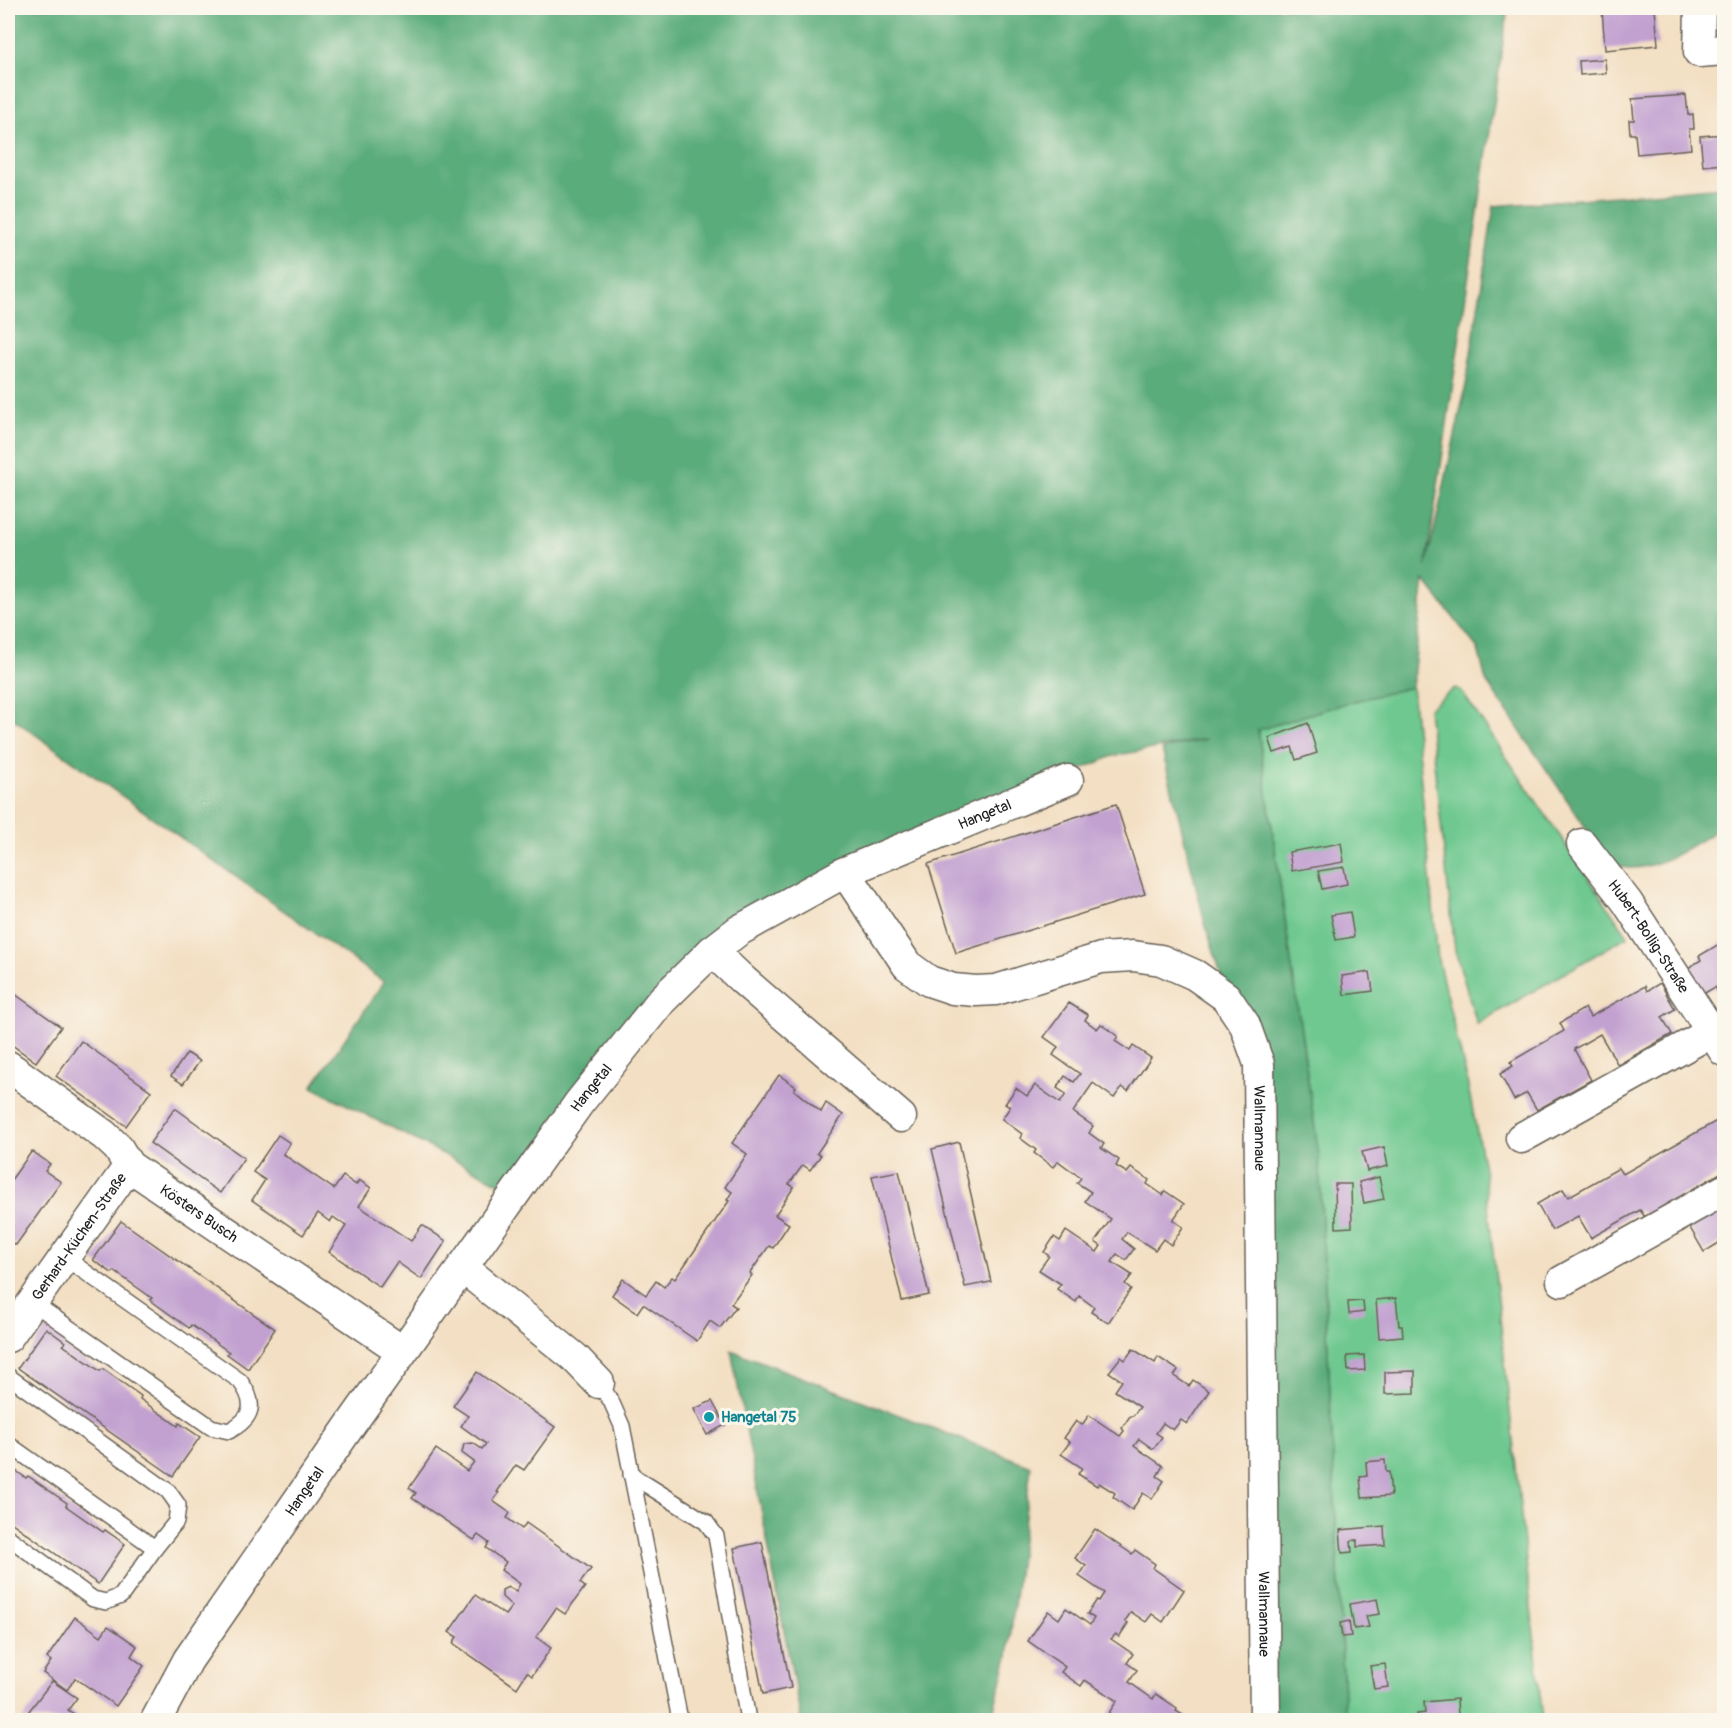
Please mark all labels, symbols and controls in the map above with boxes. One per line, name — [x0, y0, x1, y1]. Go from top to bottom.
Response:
street label: Hangetal — [955, 795, 1014, 834]
street label: Hubert-Bollig-Straße — [1603, 876, 1693, 998]
street label: Hangetal — [567, 1060, 617, 1116]
street label: Wallmannaue — [1249, 1085, 1269, 1171]
street label: Gerhard-Küchen-Straße — [28, 1169, 131, 1304]
street label: Kösters Busch — [156, 1181, 241, 1247]
place label: Hangetal 75 — [721, 1408, 796, 1427]
marker: Hangetal 75 — [702, 1410, 716, 1424]
street label: Hangetal — [281, 1463, 329, 1520]
street label: Wallmannaue — [1254, 1571, 1273, 1657]

